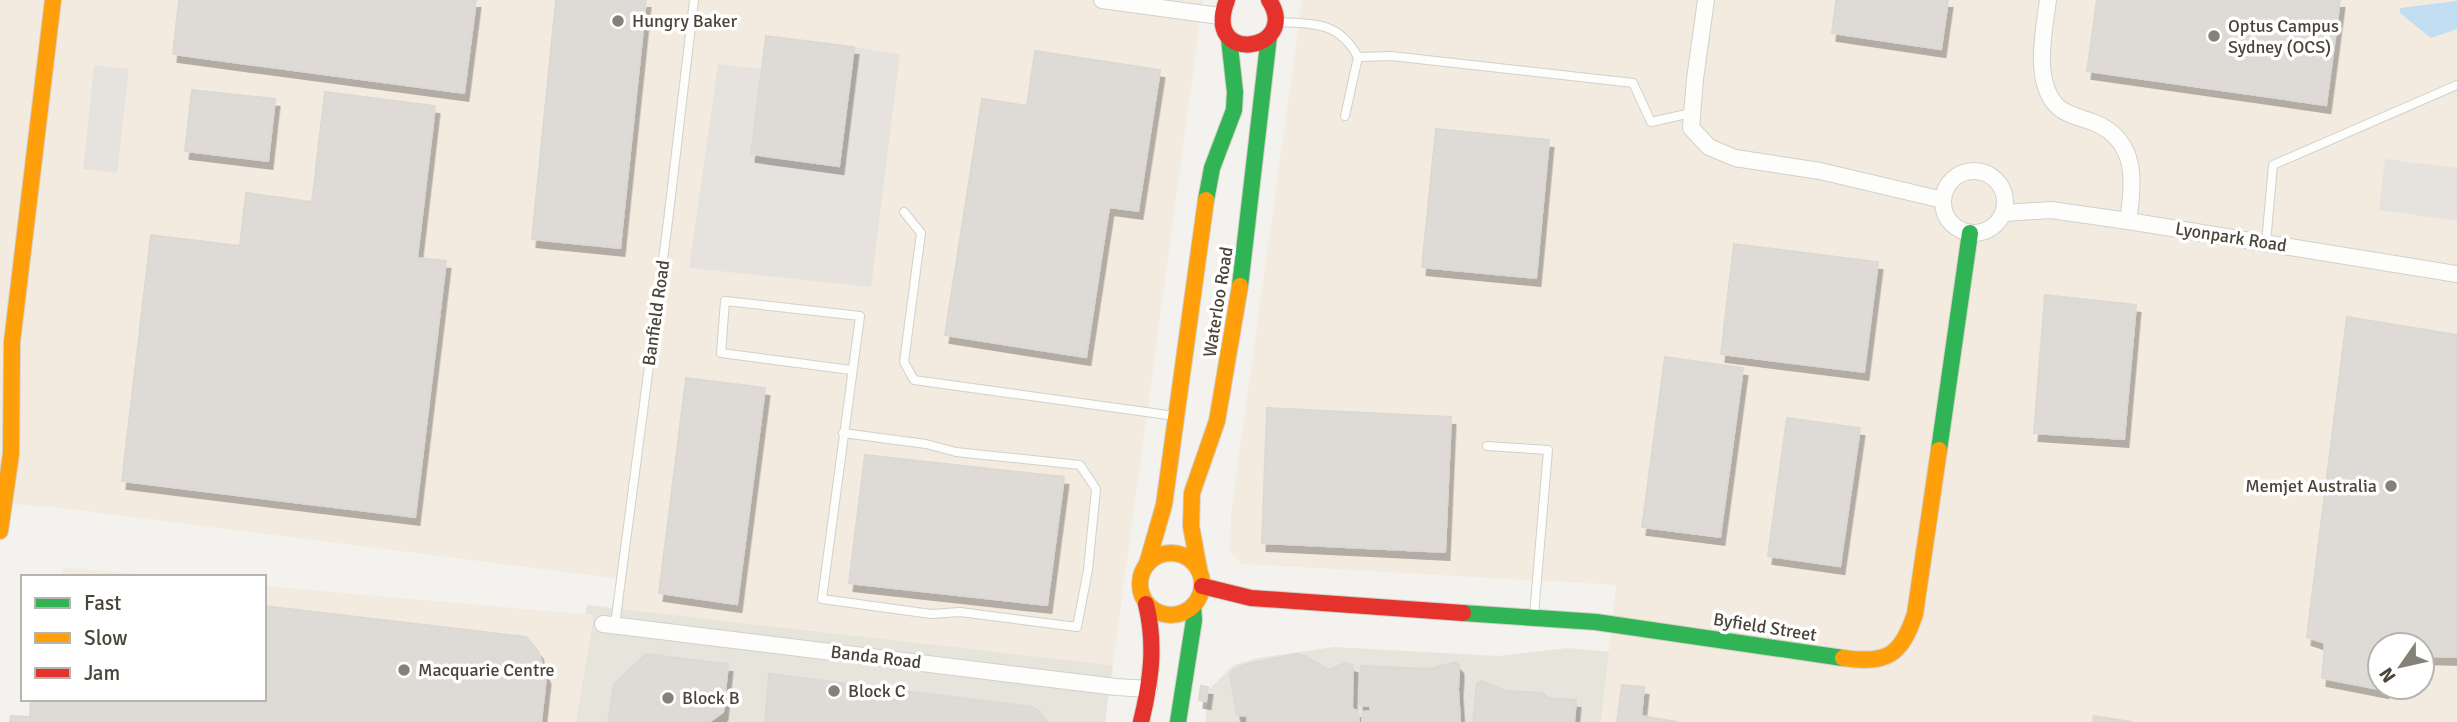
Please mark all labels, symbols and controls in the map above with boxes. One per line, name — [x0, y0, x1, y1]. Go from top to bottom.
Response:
place label: Hungry Baker — [632, 10, 737, 32]
marker: Hungry Baker — [610, 13, 626, 29]
place label: Optus Campus Sydney (OCS) — [2228, 15, 2339, 58]
marker: Optus Campus Sydney (OCS) — [2206, 28, 2222, 44]
street label: Lyonpark Road — [2174, 217, 2288, 257]
street label: Waterloo Road — [1198, 245, 1238, 359]
street label: Banfield Road — [638, 259, 674, 367]
place label: Memjet Australia — [2245, 475, 2377, 497]
marker: Memjet Australia — [2383, 478, 2399, 494]
legend — [21, 575, 266, 701]
text: Fast — [84, 590, 121, 616]
street label: Byfield Street — [1712, 608, 1818, 646]
text: Slow — [84, 625, 128, 651]
north arrow — [2366, 631, 2436, 701]
street label: Banda Road — [829, 641, 923, 673]
place label: Macquarie Centre — [418, 659, 555, 681]
text: Jam — [84, 660, 120, 686]
marker: Macquarie Centre — [396, 662, 412, 678]
text: N — [2374, 663, 2401, 687]
place label: Block C — [848, 680, 906, 702]
marker: Block C — [826, 683, 842, 699]
place label: Block B — [682, 687, 740, 709]
marker: Block B — [660, 690, 676, 706]

